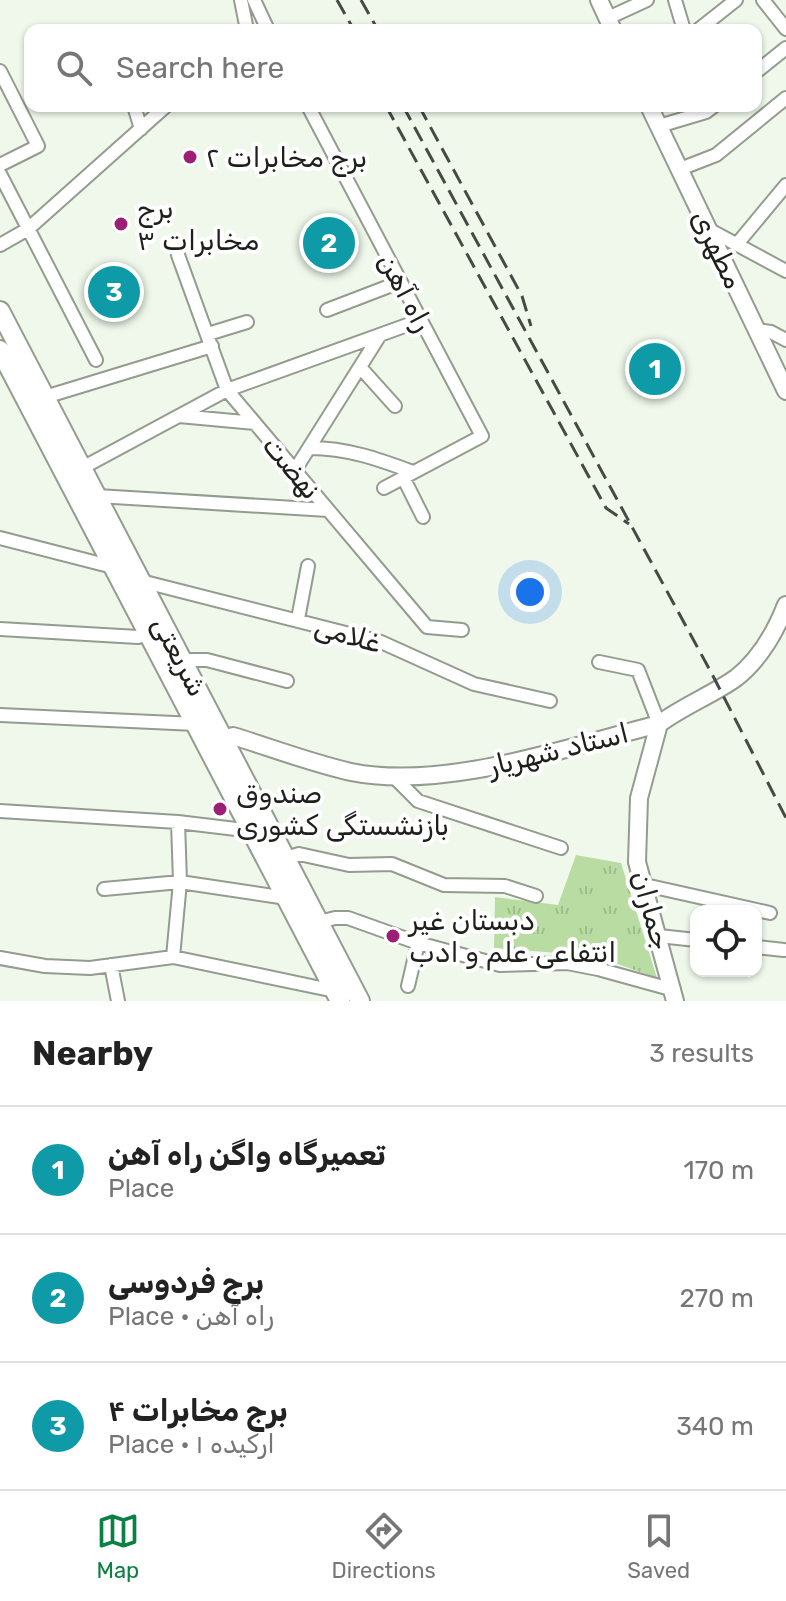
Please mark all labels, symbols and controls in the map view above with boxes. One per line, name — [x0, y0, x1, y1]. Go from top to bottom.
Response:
search box — [24, 24, 762, 112]
icon: search — [52, 46, 96, 90]
text: Search here — [116, 50, 284, 86]
place label: برج مخابرات ۲ — [206, 141, 367, 177]
marker: برج مخابرات ۲ — [181, 148, 199, 166]
place label: برج مخابرات ۳ — [137, 192, 259, 257]
street label: مطهری — [684, 204, 751, 294]
pin: 2 — [303, 213, 355, 273]
marker: برج مخابرات ۳ — [112, 215, 130, 233]
street label: راه آهن — [371, 247, 440, 337]
pin: 3 — [88, 262, 140, 322]
pin: 1 — [629, 339, 681, 399]
street label: نهضت — [256, 429, 328, 506]
your location — [510, 572, 550, 612]
street label: غلامی — [311, 609, 385, 660]
street label: شریعتی — [145, 610, 214, 702]
street label: استاد شهریار — [483, 716, 632, 783]
place label: صندوق بازنشستگی کشوری — [236, 777, 449, 842]
marker: صندوق بازنشستگی کشوری — [211, 800, 229, 818]
street label: جماران — [625, 867, 678, 953]
place label: دبستان غیر انتفاعی علم و ادب — [407, 904, 616, 971]
map controls — [690, 905, 762, 977]
button: locate — [690, 905, 762, 977]
marker: دبستان غیر انتفاعی علم و ادب — [384, 927, 402, 945]
text: Nearby — [32, 1033, 153, 1074]
text: 3 results — [649, 1038, 754, 1069]
text: تعمیرگاه واگن راه آهن — [108, 1137, 386, 1173]
text: 1 — [52, 1155, 64, 1186]
text: 170 m — [684, 1155, 754, 1186]
text: Place — [108, 1173, 174, 1204]
text: برج فردوسی — [108, 1265, 264, 1301]
text: 2 — [50, 1283, 66, 1314]
text: 270 m — [679, 1283, 754, 1314]
text: Place · راه آهن — [108, 1301, 274, 1332]
text: برج مخابرات ۴ — [108, 1393, 288, 1429]
text: 3 — [49, 1411, 67, 1442]
text: 340 m — [676, 1411, 754, 1442]
text: Place · ارکیده ۱ — [108, 1429, 275, 1460]
tab: Map — [96, 1509, 140, 1584]
tab: Directions — [331, 1509, 436, 1584]
tab: Saved — [627, 1509, 690, 1584]

